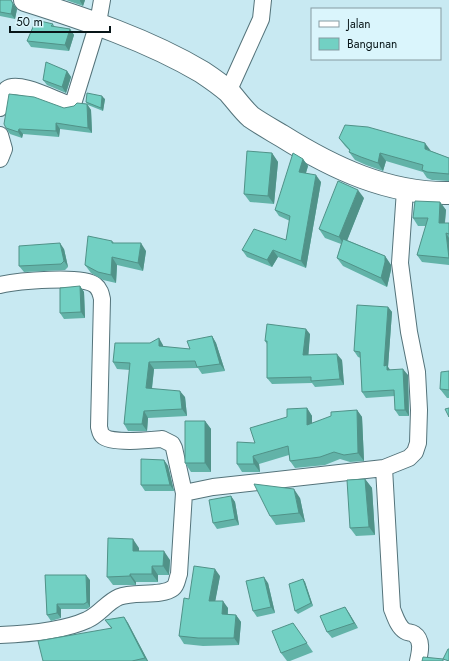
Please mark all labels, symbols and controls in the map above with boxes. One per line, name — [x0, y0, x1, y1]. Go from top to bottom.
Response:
scale bar — [10, 8, 110, 34]
legend — [311, 8, 441, 60]
text: 50 m — [16, 13, 43, 31]
text: Jalan — [345, 15, 370, 33]
text: Bangunan — [347, 35, 397, 53]

